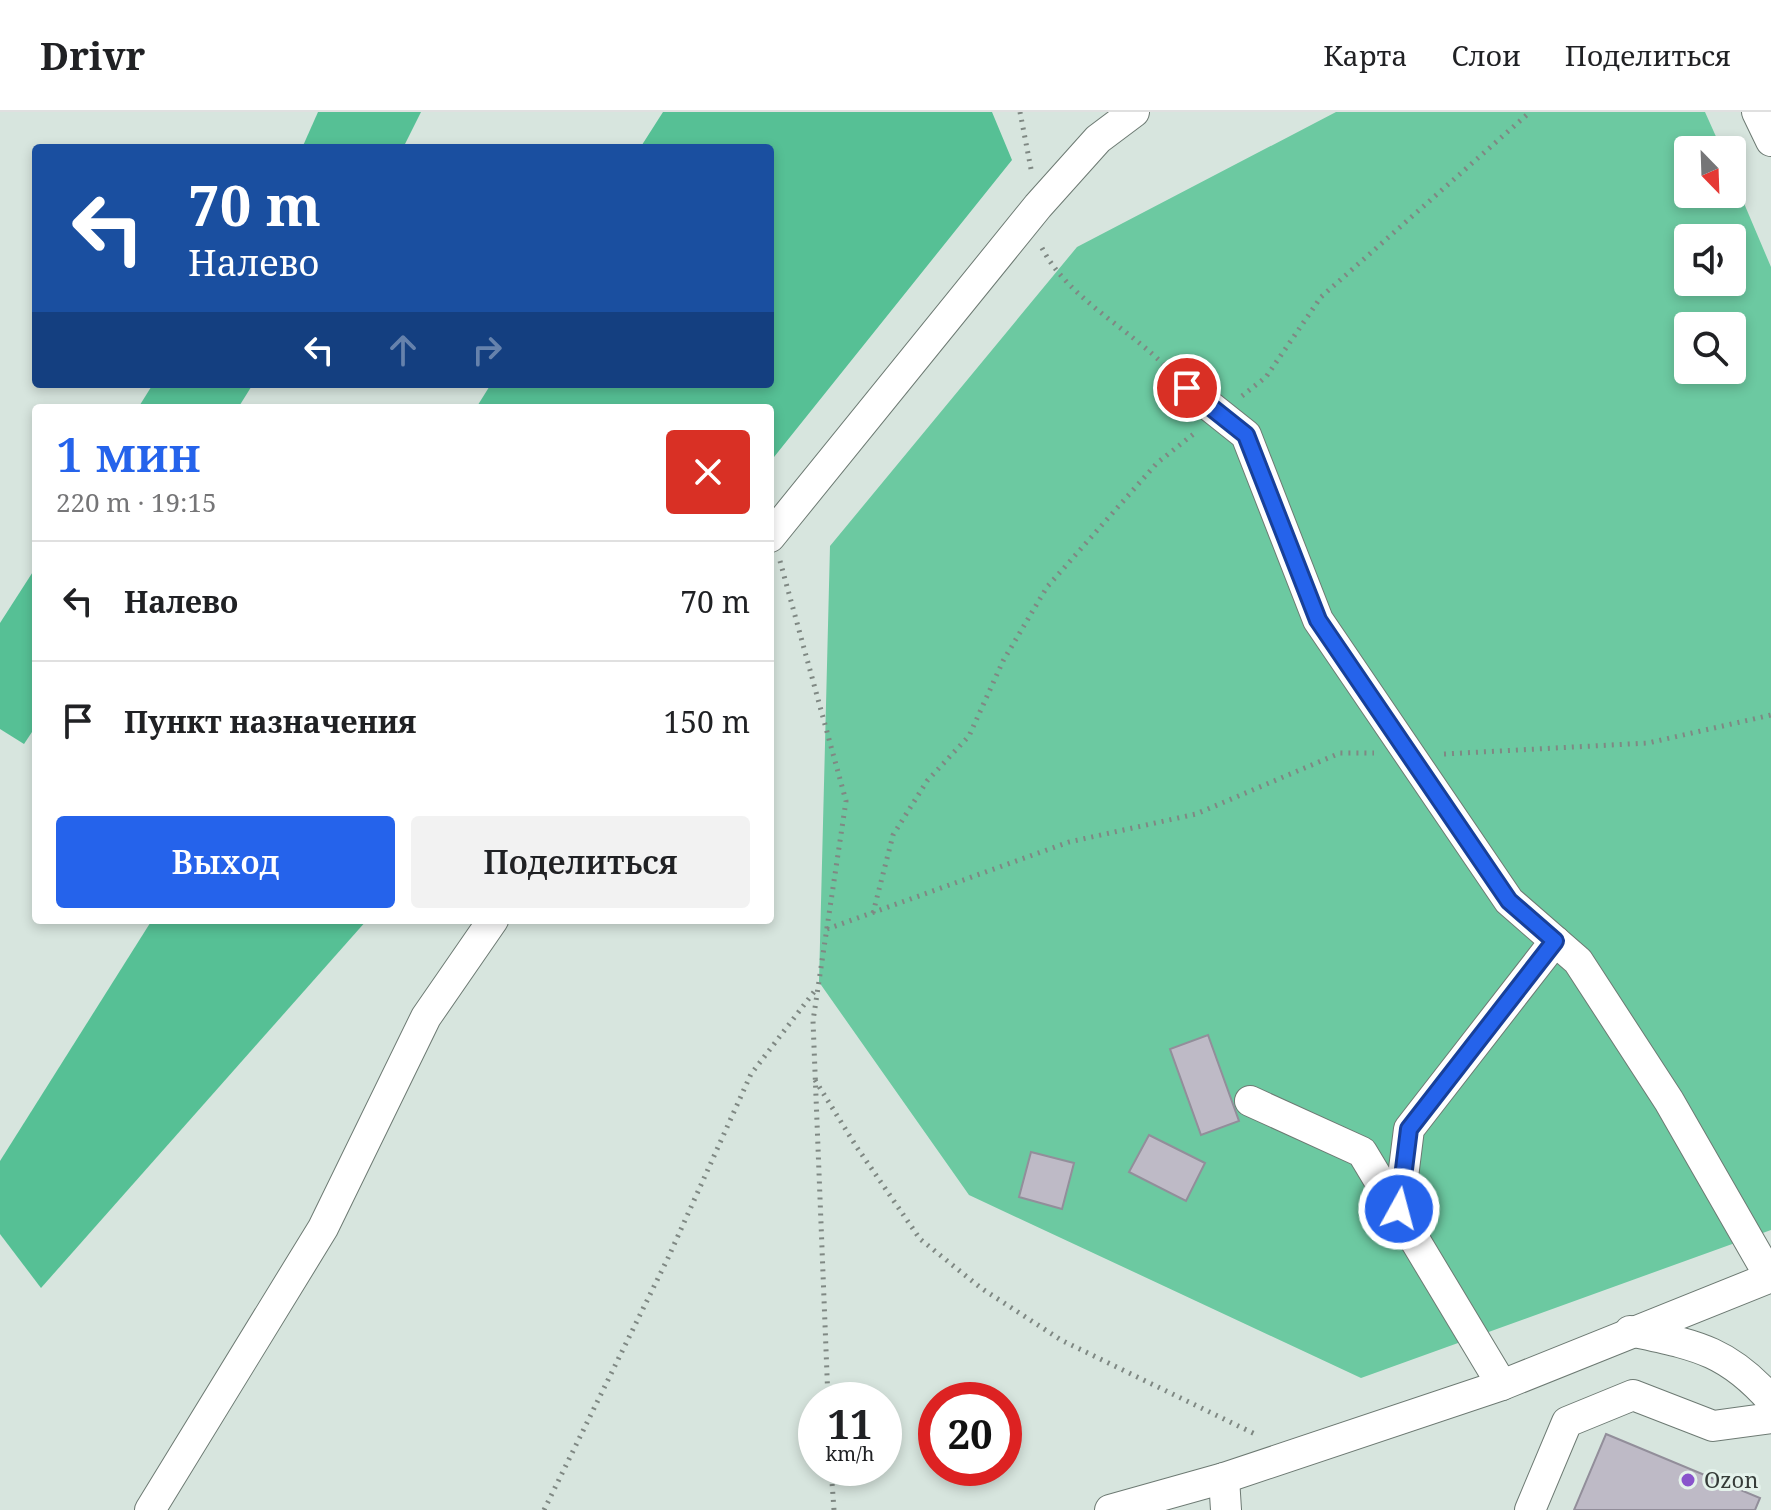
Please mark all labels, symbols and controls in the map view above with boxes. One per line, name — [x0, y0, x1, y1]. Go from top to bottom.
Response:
text: Drivr — [40, 29, 145, 81]
text: Карта — [1323, 36, 1407, 74]
text: Слои — [1451, 36, 1521, 74]
text: Поделиться — [1565, 36, 1731, 74]
north arrow — [1674, 136, 1746, 208]
map controls — [1674, 136, 1746, 384]
text: 70 m — [188, 166, 321, 242]
icon: left — [56, 176, 160, 280]
button: sound — [1674, 224, 1746, 296]
text: Налево — [188, 238, 319, 287]
button: search — [1674, 312, 1746, 384]
icon: left — [297, 328, 341, 372]
icon: ahead — [381, 328, 425, 372]
icon: right — [465, 328, 509, 372]
pin — [1153, 354, 1221, 422]
icon: arrive — [1165, 366, 1209, 410]
text: 1 мин — [56, 421, 201, 486]
button: close — [666, 430, 750, 514]
text: 220 m · 19:15 — [56, 484, 217, 520]
icon: left — [56, 579, 100, 623]
text: Налево — [124, 581, 238, 622]
text: 70 m — [680, 581, 750, 622]
icon: arrive — [56, 699, 100, 743]
text: Пункт назначения — [124, 701, 416, 742]
text: 150 m — [664, 701, 750, 742]
button: Выход — [56, 816, 395, 908]
button: Поделиться — [411, 816, 750, 908]
position arrow — [1357, 1167, 1441, 1251]
speed limit sign: 20 — [918, 1382, 1022, 1486]
text: 11 — [827, 1396, 873, 1451]
text: km/h — [825, 1440, 875, 1467]
place label: Ozon — [1704, 1464, 1758, 1494]
marker: Ozon — [1679, 1471, 1697, 1489]

